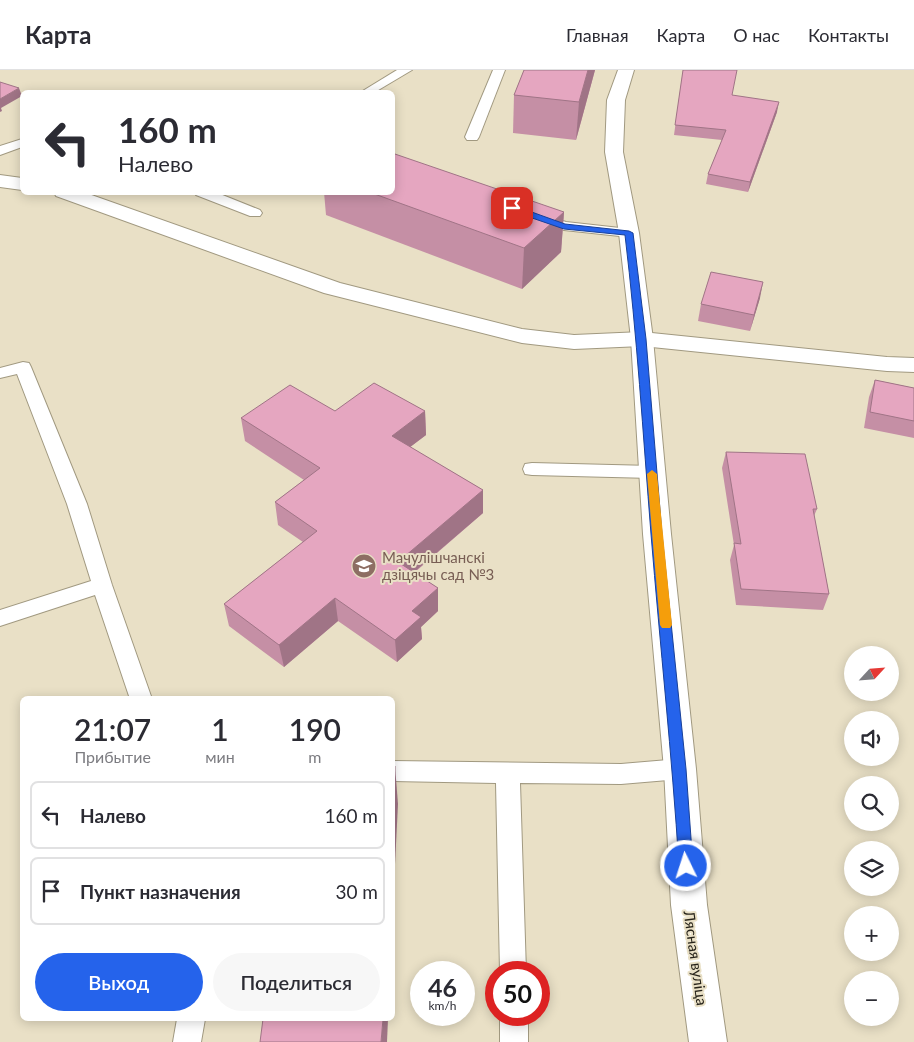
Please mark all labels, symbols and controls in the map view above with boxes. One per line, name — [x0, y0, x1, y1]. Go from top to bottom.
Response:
text: Карта — [25, 20, 92, 49]
text: Главная — [566, 24, 629, 46]
text: Карта — [657, 24, 705, 46]
text: О нас — [733, 24, 780, 46]
text: Контакты — [808, 24, 889, 46]
text: 160 m — [118, 108, 217, 150]
icon: left — [35, 110, 100, 175]
text: Налево — [118, 150, 193, 177]
pin — [491, 187, 533, 229]
icon: arrive — [498, 194, 526, 222]
place label: Мачулішчанскі дзіцячы сад №3 — [382, 548, 494, 583]
school or university icon: Мачулішчанскі дзіцячы сад №3 — [351, 553, 377, 579]
north arrow — [844, 646, 899, 701]
map controls — [844, 646, 899, 1026]
text: 21:07 — [74, 711, 151, 747]
text: 1 — [211, 711, 229, 747]
text: 190 — [289, 711, 341, 747]
button: sound — [844, 711, 899, 766]
text: Прибытие — [74, 747, 151, 766]
text: мин — [205, 747, 235, 766]
text: m — [308, 747, 321, 766]
button: search — [844, 776, 899, 831]
icon: left — [37, 801, 65, 829]
text: Налево — [80, 804, 146, 827]
text: 160 m — [324, 804, 378, 827]
position arrow — [659, 839, 711, 891]
button: layers — [844, 841, 899, 896]
icon: arrive — [37, 877, 65, 905]
text: Пункт назначения — [80, 880, 241, 903]
text: 30 m — [335, 880, 378, 903]
button: + — [844, 906, 899, 961]
street label: Лясная вуліца — [680, 908, 712, 1007]
button: Выход — [35, 953, 203, 1011]
button: Поделиться — [213, 953, 380, 1011]
speed limit sign: 50 — [485, 961, 550, 1026]
button: − — [844, 971, 899, 1026]
text: 46 — [428, 972, 457, 1002]
text: km/h — [428, 998, 457, 1013]

